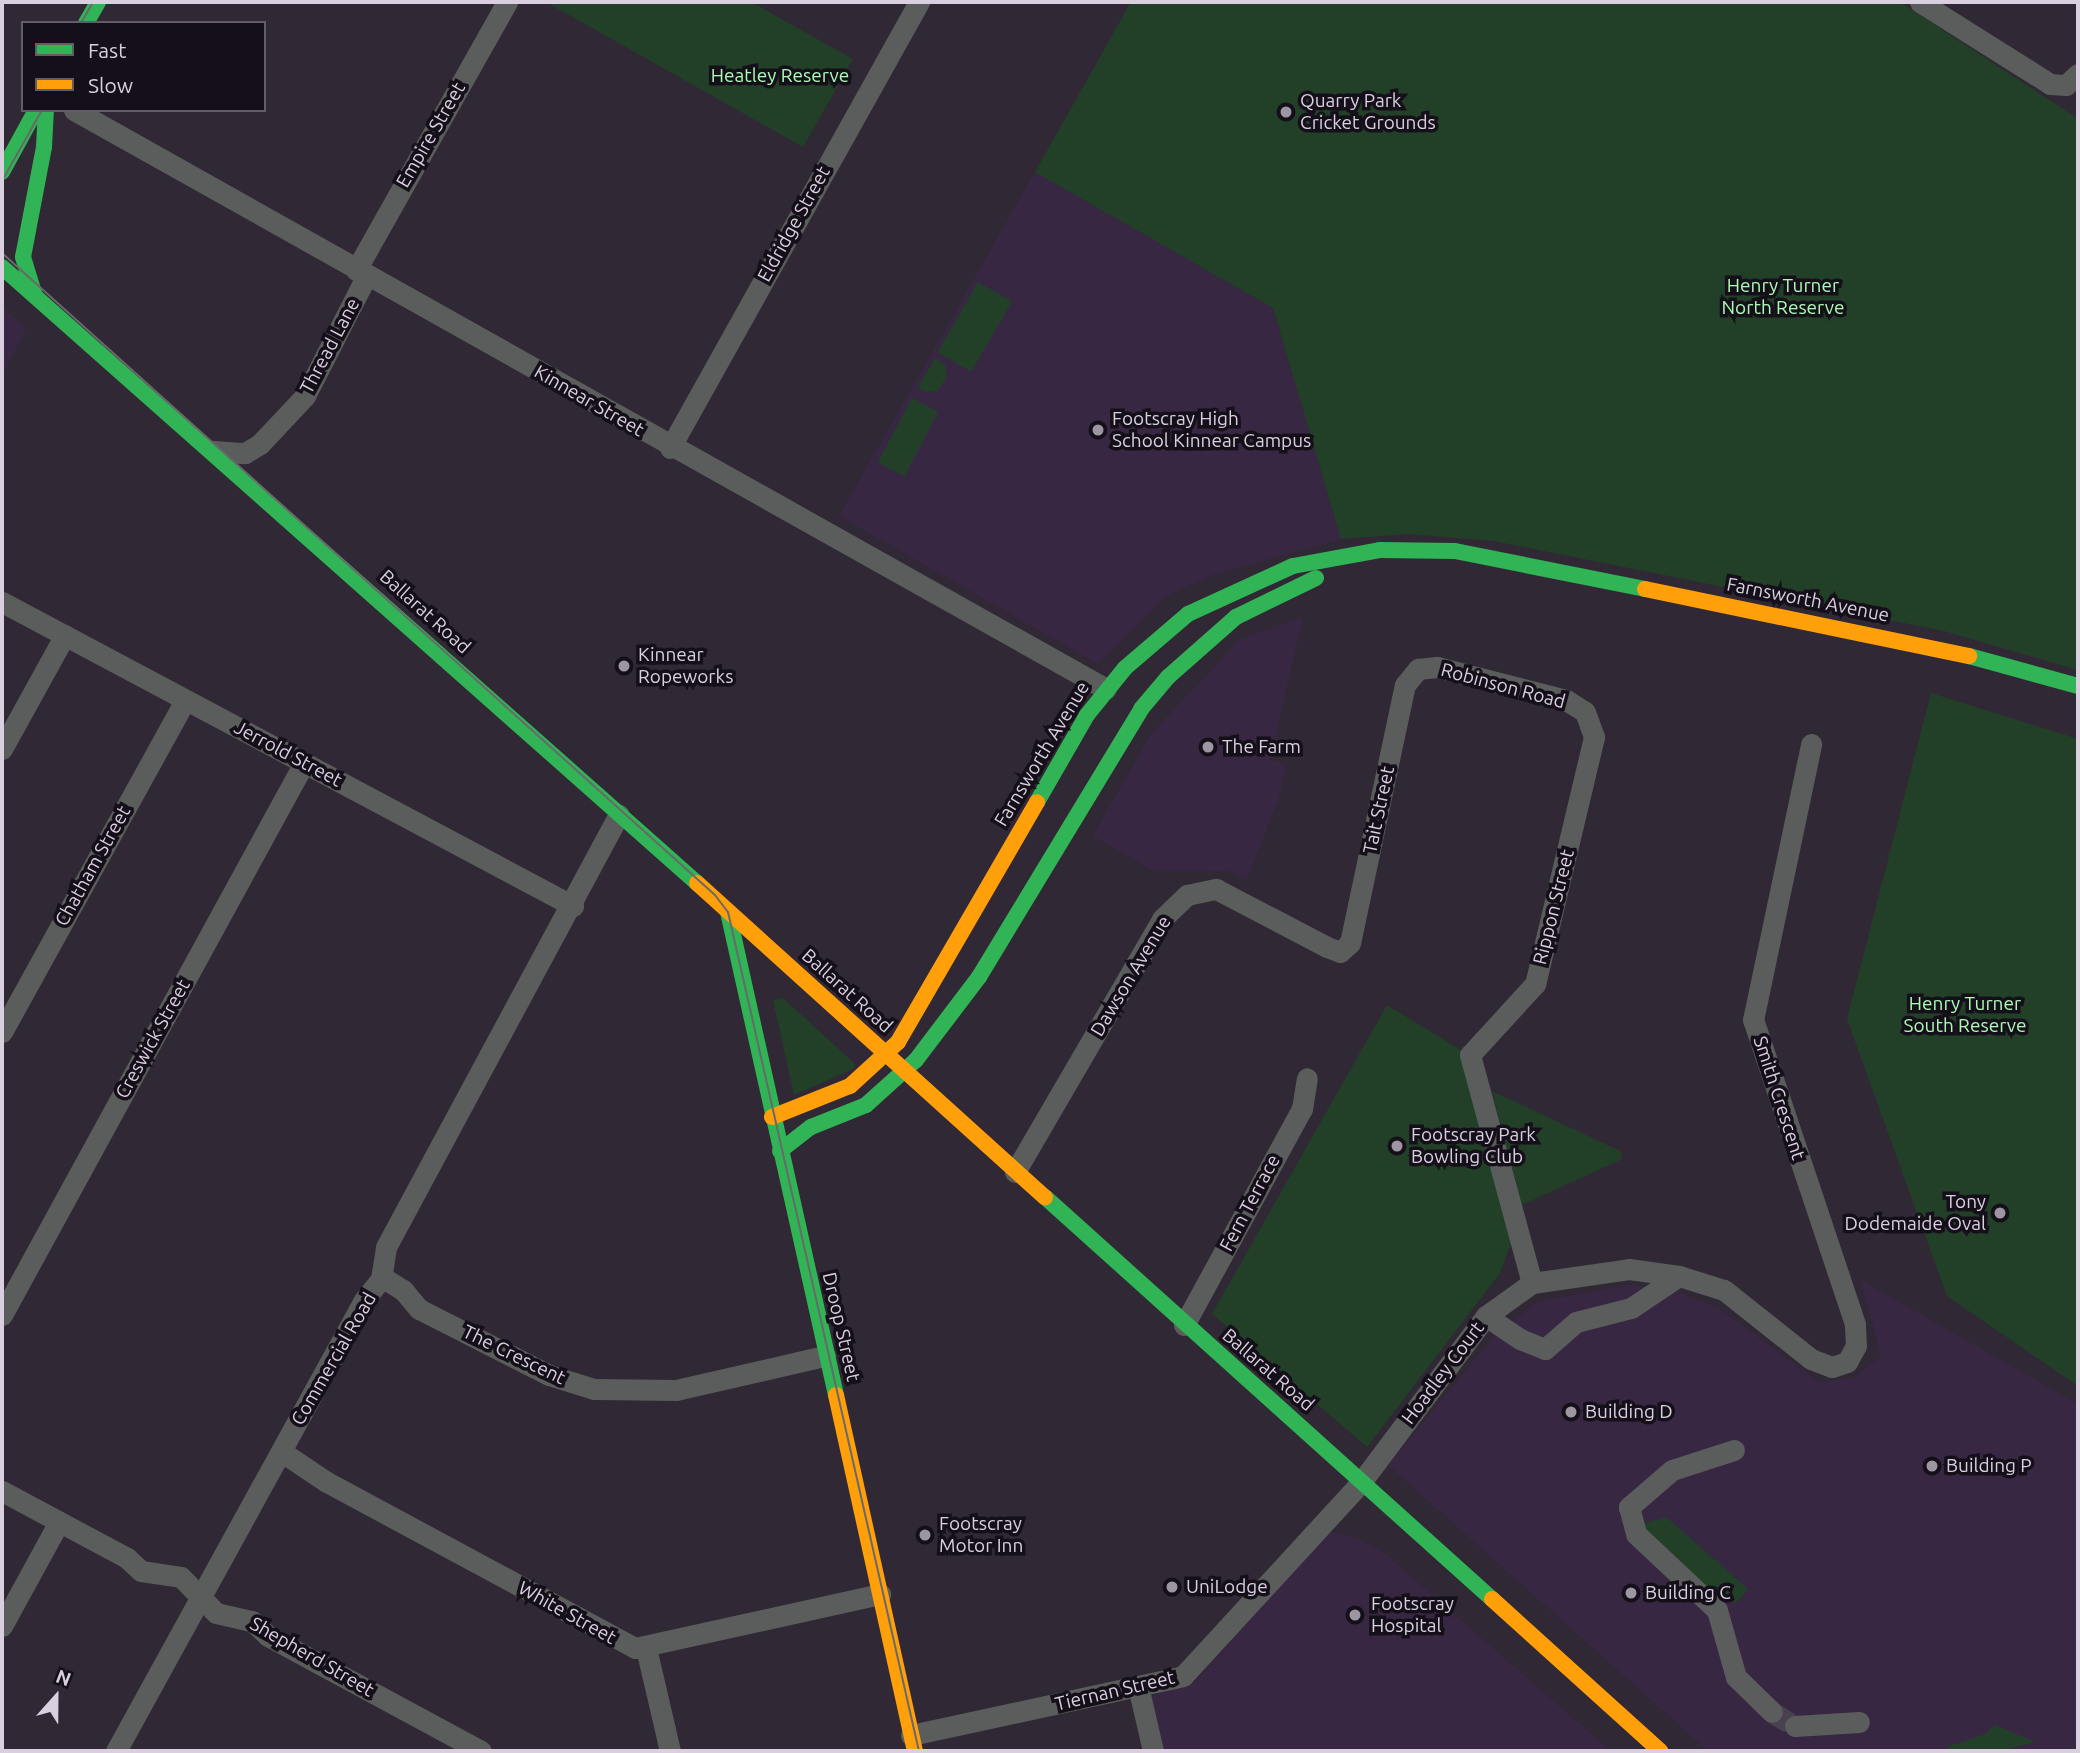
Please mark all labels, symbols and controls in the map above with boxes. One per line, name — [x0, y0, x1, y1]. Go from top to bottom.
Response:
legend — [21, 21, 266, 112]
text: Fast — [88, 38, 126, 62]
park label: Heatley Reserve — [711, 65, 849, 87]
text: Slow — [88, 73, 133, 97]
street label: Empire Street — [392, 78, 470, 192]
place label: Quarry Park Cricket Grounds — [1300, 90, 1436, 134]
marker: Quarry Park Cricket Grounds — [1278, 104, 1294, 120]
street label: Eldridge Street — [753, 162, 835, 286]
park label: Henry Turner North Reserve — [1722, 275, 1844, 319]
street label: Thread Lane — [295, 294, 365, 398]
street label: Kinnear Street — [530, 360, 648, 442]
place label: Footscray High School Kinnear Campus — [1112, 408, 1311, 452]
marker: Footscray High School Kinnear Campus — [1090, 422, 1106, 438]
street label: Ballarat Road — [375, 565, 475, 659]
street label: Farnsworth Avenue — [1725, 573, 1891, 627]
place label: Kinnear Ropeworks — [638, 644, 733, 688]
marker: Kinnear Ropeworks — [616, 658, 632, 674]
street label: Robinson Road — [1438, 658, 1568, 714]
street label: Farnsworth Avenue — [990, 677, 1094, 831]
street label: Jerrold Street — [230, 716, 346, 792]
place label: The Farm — [1222, 736, 1301, 758]
marker: The Farm — [1200, 739, 1216, 755]
street label: Tait Street — [1359, 764, 1399, 856]
street label: Chatham Street — [51, 802, 135, 930]
street label: Rippon Street — [1529, 847, 1579, 967]
street label: Dawson Avenue — [1086, 912, 1176, 1040]
street label: Ballarat Road — [797, 944, 897, 1038]
street label: Creswick Street — [111, 975, 195, 1103]
park label: Henry Turner South Reserve — [1904, 993, 2026, 1037]
street label: Smith Crescent — [1748, 1033, 1810, 1163]
place label: Footscray Park Bowling Club — [1411, 1124, 1536, 1168]
marker: Footscray Park Bowling Club — [1389, 1138, 1405, 1154]
street label: Fern Terrace — [1215, 1151, 1285, 1255]
place label: Tony Dodemaide Oval — [1844, 1191, 1986, 1235]
marker: Tony Dodemaide Oval — [1992, 1205, 2008, 1221]
street label: Droop Street — [817, 1270, 865, 1384]
street label: Commercial Road — [287, 1289, 381, 1429]
street label: Hoadley Court — [1397, 1317, 1489, 1429]
street label: The Crescent — [459, 1320, 569, 1390]
street label: Ballarat Road — [1217, 1324, 1319, 1416]
place label: Building D — [1585, 1401, 1673, 1423]
marker: Building D — [1563, 1404, 1579, 1420]
place label: Building P — [1946, 1455, 2032, 1477]
marker: Building P — [1924, 1458, 1940, 1474]
place label: Footscray Motor Inn — [939, 1513, 1023, 1557]
marker: Footscray Motor Inn — [917, 1527, 933, 1543]
place label: UniLodge — [1186, 1576, 1268, 1598]
street label: White Street — [514, 1577, 620, 1649]
marker: UniLodge — [1164, 1579, 1180, 1595]
place label: Building C — [1645, 1582, 1731, 1604]
marker: Building C — [1623, 1585, 1639, 1601]
place label: Footscray Hospital — [1371, 1593, 1454, 1637]
marker: Footscray Hospital — [1345, 1605, 1365, 1625]
street label: Shepherd Street — [246, 1612, 378, 1702]
north arrow — [21, 1662, 91, 1732]
text: N — [53, 1665, 74, 1690]
street label: Tiernan Street — [1053, 1666, 1177, 1716]

